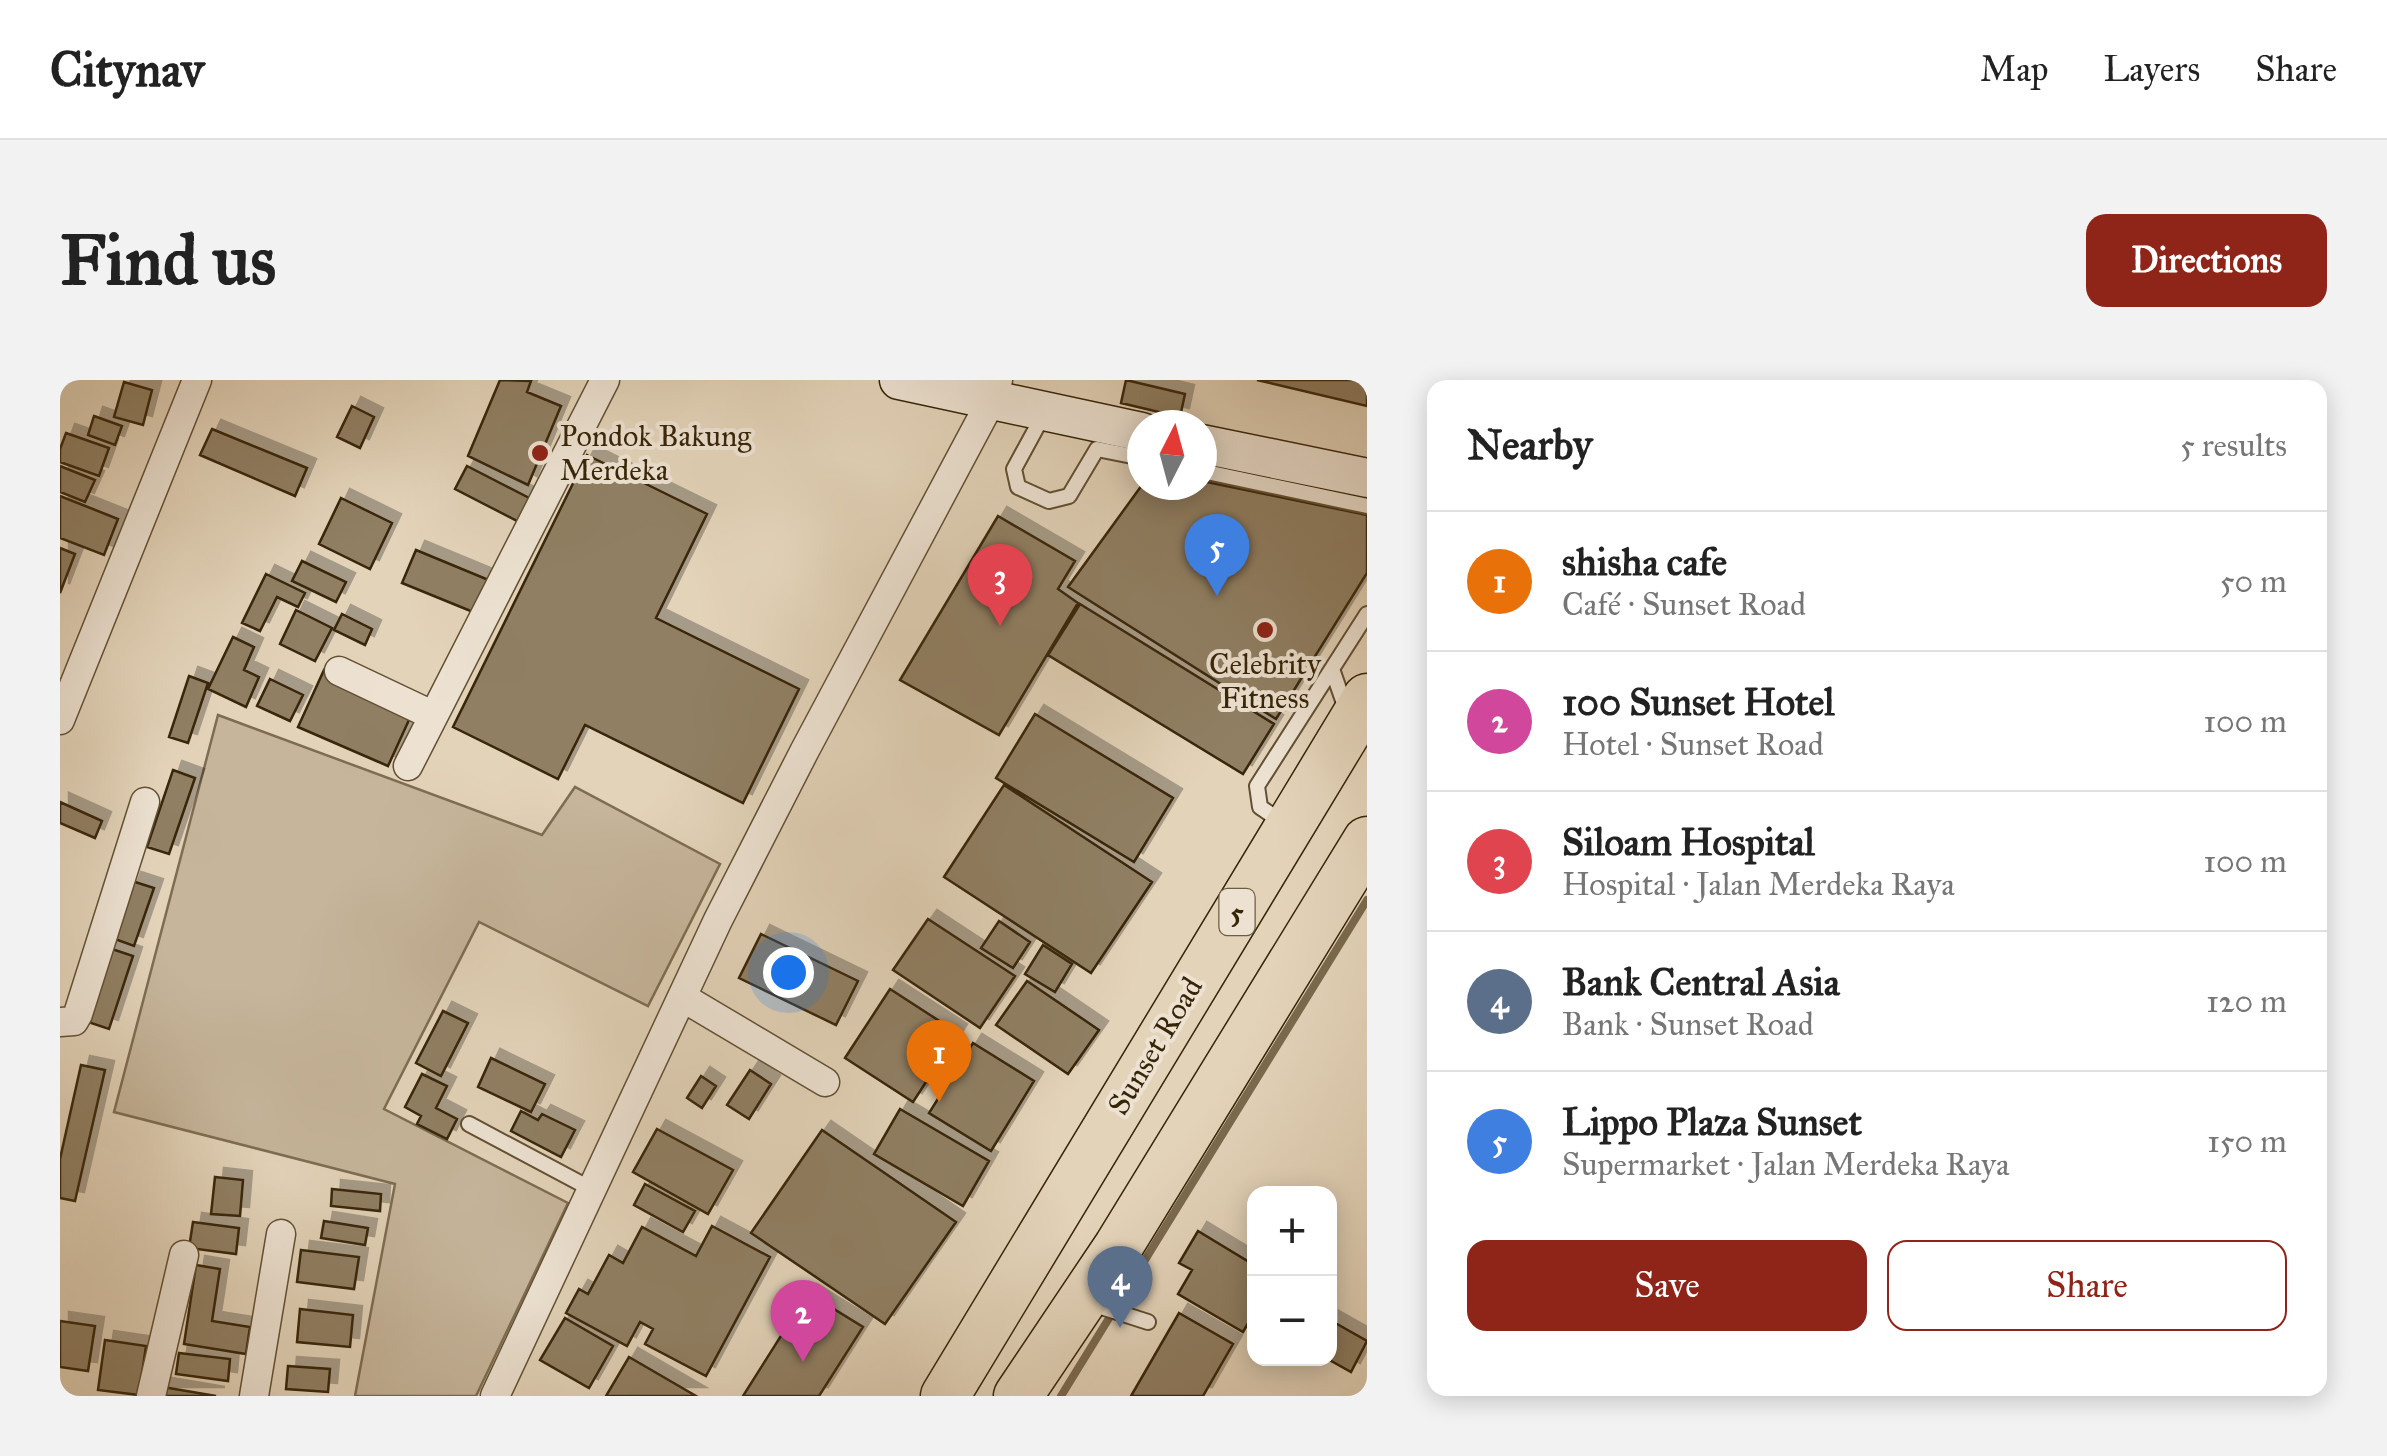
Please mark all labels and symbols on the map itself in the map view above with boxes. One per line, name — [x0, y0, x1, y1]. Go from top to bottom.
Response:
north arrow — [1127, 410, 1217, 500]
place label: Pondok Bakung Merdeka — [560, 418, 752, 488]
marker: Pondok Bakung Merdeka — [529, 442, 551, 464]
pin: 5 — [1184, 514, 1250, 596]
pin: 3 — [968, 544, 1032, 626]
marker: Celebrity Fitness — [1254, 619, 1276, 641]
place label: Celebrity Fitness — [1209, 646, 1322, 716]
road number: 5 — [1220, 889, 1254, 935]
your location — [763, 947, 814, 998]
street label: Sunset Road — [1100, 971, 1210, 1121]
pin: 1 — [906, 1020, 972, 1102]
pin: 4 — [1088, 1246, 1152, 1328]
pin: 2 — [770, 1280, 836, 1362]

